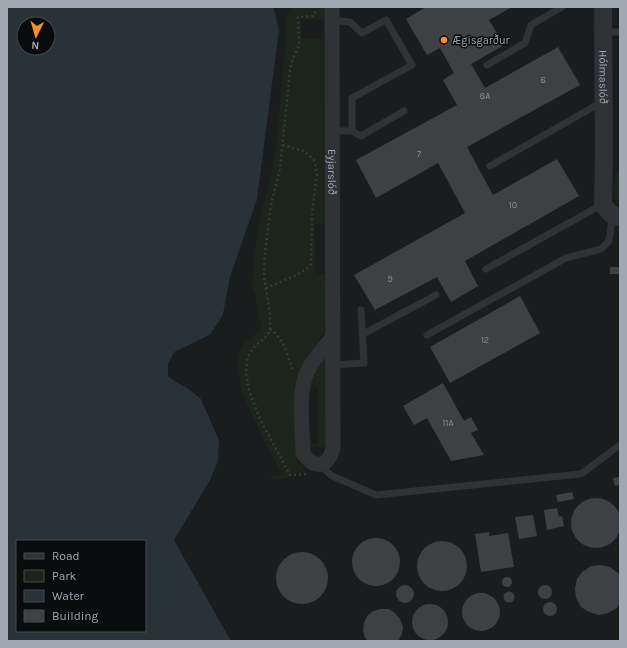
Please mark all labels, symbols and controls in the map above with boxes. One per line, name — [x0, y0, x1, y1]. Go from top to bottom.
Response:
north arrow — [16, 16, 56, 56]
place label: Ægisgarður — [452, 34, 510, 47]
marker: Ægisgarður — [439, 35, 449, 45]
text: N — [31, 39, 40, 52]
street label: Hólmaslóð — [597, 50, 610, 104]
house number: 8 — [540, 75, 546, 85]
house number: 8A — [480, 91, 490, 101]
street label: Eyjarslóð — [326, 149, 339, 195]
house number: 7 — [417, 149, 422, 159]
house number: 10 — [509, 200, 517, 210]
house number: 9 — [387, 274, 393, 284]
house number: 12 — [481, 335, 489, 345]
house number: 11A — [442, 418, 454, 428]
legend — [16, 540, 146, 632]
text: Road — [52, 549, 80, 563]
text: Park — [52, 569, 77, 583]
text: Water — [52, 589, 85, 603]
text: Building — [52, 609, 99, 623]

